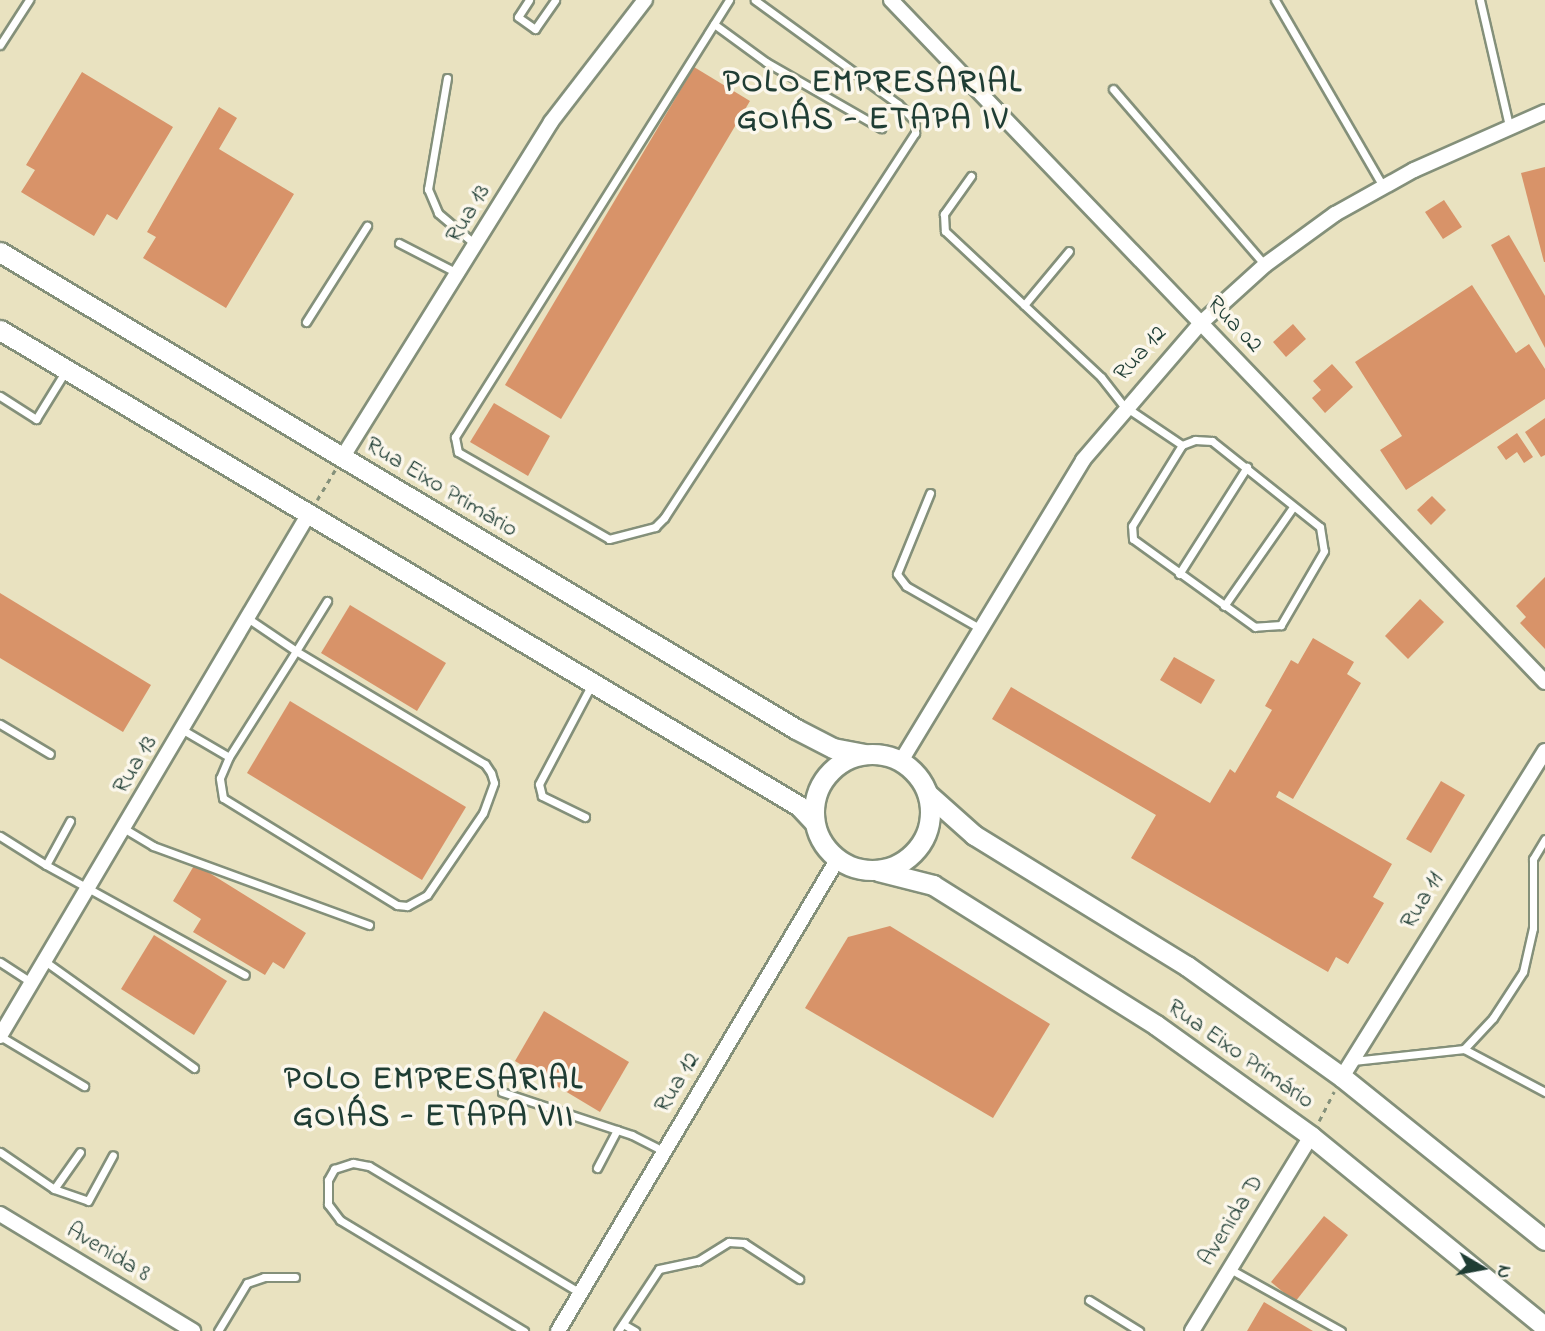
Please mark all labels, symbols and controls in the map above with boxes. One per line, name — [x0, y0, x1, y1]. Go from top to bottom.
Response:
district label: POLO EMPRESARIAL GOIÁS - ETAPA IV — [725, 66, 1021, 141]
street label: Rua 13 — [440, 179, 498, 249]
street label: Rua 02 — [1200, 290, 1268, 360]
street label: Rua 12 — [1108, 320, 1174, 388]
street label: Rua Eixo Primário — [360, 431, 522, 545]
street label: Rua 13 — [107, 730, 165, 800]
street label: Rua 11 — [1395, 867, 1451, 935]
street label: Rua Eixo Primário — [1161, 994, 1319, 1116]
street label: Rua 12 — [649, 1048, 707, 1118]
district label: POLO EMPRESARIAL GOIÁS - ETAPA VII — [286, 1063, 582, 1138]
street label: Avenida D — [1193, 1170, 1271, 1272]
street label: Avenida 8 — [61, 1217, 155, 1289]
north arrow — [1447, 1233, 1517, 1303]
text: N — [1489, 1263, 1518, 1280]

